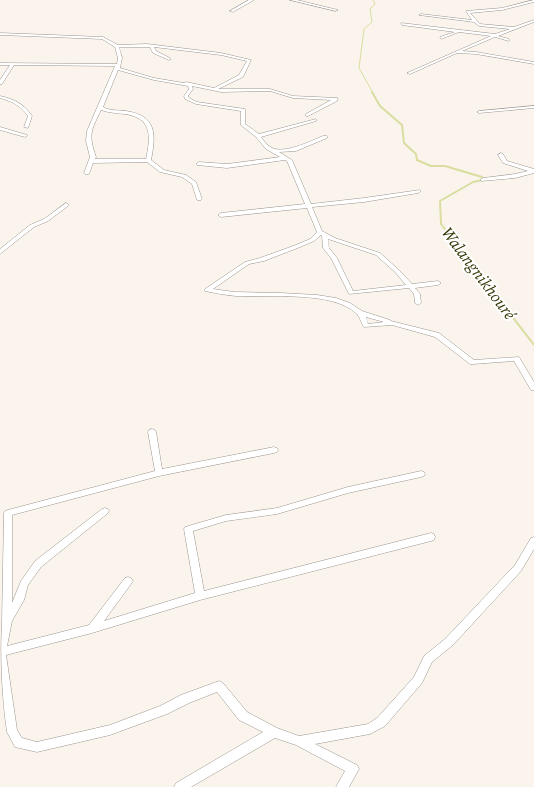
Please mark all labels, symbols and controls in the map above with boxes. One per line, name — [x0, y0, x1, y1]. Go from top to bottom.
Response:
water label: Walangnikhouré — [437, 222, 522, 325]

